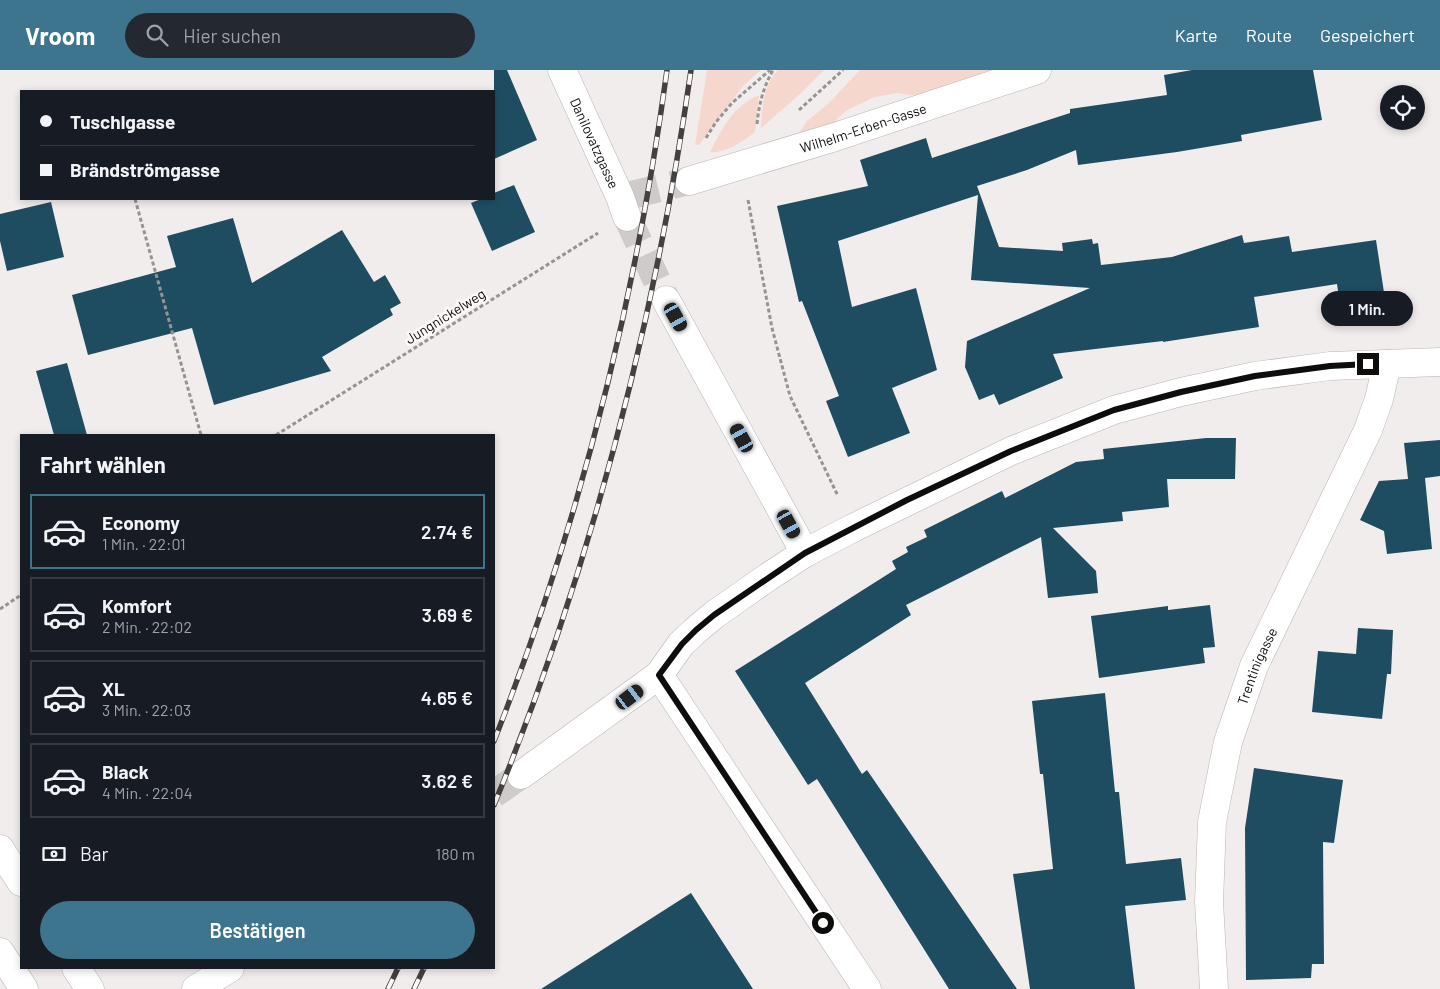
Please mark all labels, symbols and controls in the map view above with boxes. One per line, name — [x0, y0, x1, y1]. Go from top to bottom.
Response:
search box — [125, 13, 475, 58]
text: Vroom — [25, 21, 95, 50]
icon: search — [143, 21, 171, 49]
text: Hier suchen — [183, 24, 281, 47]
text: Karte — [1175, 24, 1218, 46]
text: Route — [1246, 24, 1292, 46]
text: Gespeichert — [1320, 24, 1415, 46]
map controls — [1380, 85, 1425, 130]
button: locate — [1380, 85, 1425, 130]
street label: Danilovatzgasse — [567, 95, 623, 191]
street label: Wilhelm-Erben-Gasse — [797, 99, 928, 156]
text: Tuschlgasse — [70, 110, 175, 133]
text: Brändströmgasse — [70, 158, 220, 181]
street label: Jungnickelweg — [402, 285, 488, 347]
callout: 1 Min. — [1322, 292, 1414, 326]
text: 1 Min. — [1348, 299, 1386, 318]
car — [662, 300, 689, 334]
route end — [1357, 353, 1379, 375]
car — [728, 421, 755, 455]
text: Fahrt wählen — [40, 451, 166, 477]
car — [775, 507, 802, 541]
icon: car — [42, 509, 87, 554]
text: Economy — [102, 511, 180, 534]
text: 2.74 € — [421, 520, 473, 543]
text: 1 Min. · 22:01 — [102, 534, 186, 553]
icon: car — [42, 592, 87, 637]
text: Komfort — [102, 594, 172, 617]
text: 3.69 € — [422, 603, 473, 626]
text: 2 Min. · 22:02 — [102, 617, 192, 636]
street label: Trentinigasse — [1233, 624, 1280, 707]
icon: car — [42, 675, 87, 720]
text: XL — [102, 677, 125, 700]
car — [613, 682, 646, 712]
text: 4.65 € — [421, 686, 473, 709]
text: 3 Min. · 22:03 — [102, 700, 191, 719]
icon: car — [42, 758, 87, 803]
text: Black — [102, 760, 149, 783]
text: 3.62 € — [421, 769, 473, 792]
text: 4 Min. · 22:04 — [102, 783, 192, 802]
icon: cash — [40, 840, 68, 868]
text: Bar — [80, 842, 108, 865]
text: 180 m — [436, 844, 475, 863]
button: Bestätigen — [40, 901, 475, 959]
route start — [812, 912, 834, 934]

